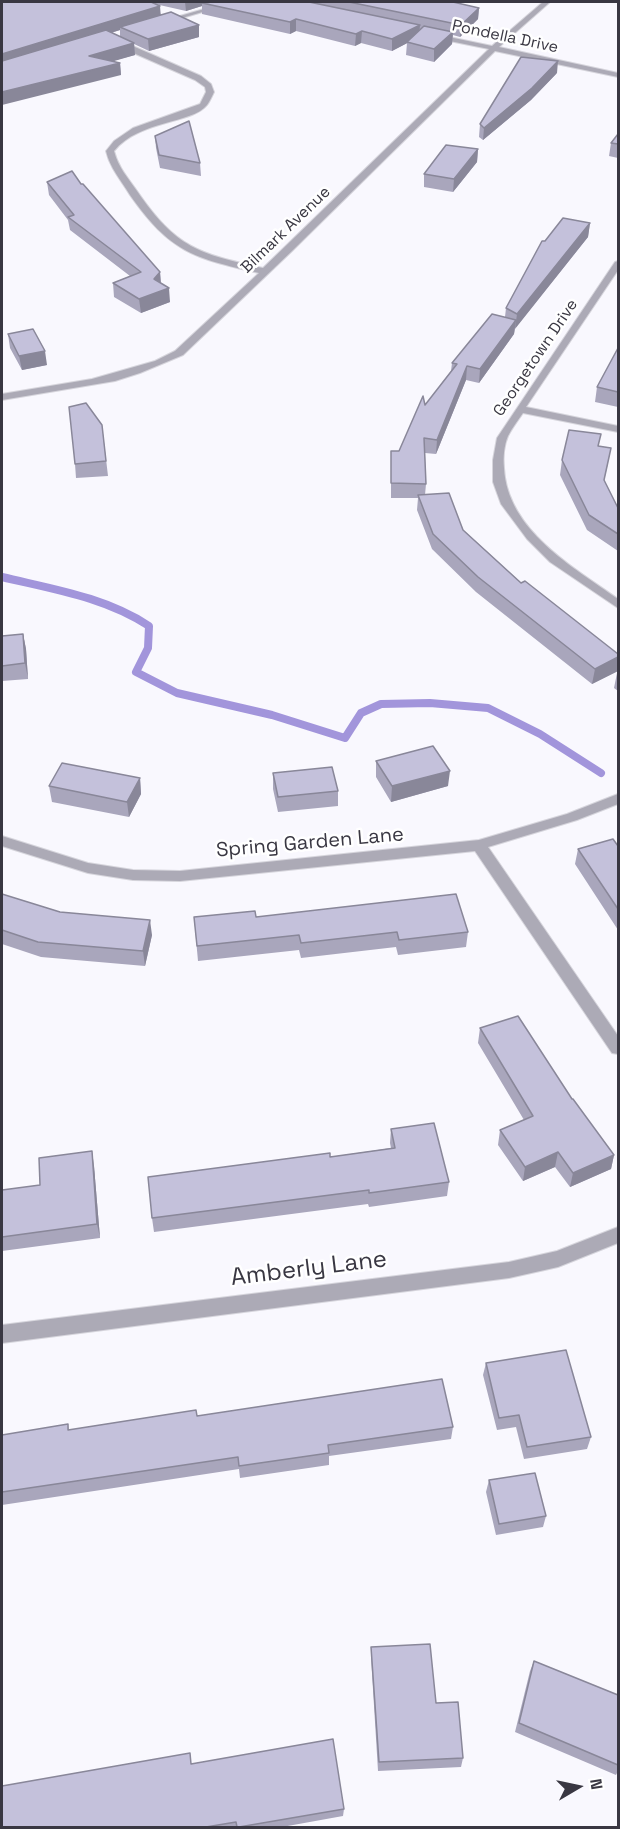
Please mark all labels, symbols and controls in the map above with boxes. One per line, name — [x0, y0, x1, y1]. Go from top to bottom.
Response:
street label: Pondella Drive — [450, 16, 560, 58]
street label: Bilmark Avenue — [237, 183, 335, 277]
street label: Georgetown Drive — [490, 296, 582, 420]
street label: Spring Garden Lane — [215, 823, 405, 863]
street label: Amberly Lane — [229, 1245, 389, 1293]
north arrow — [548, 1757, 608, 1817]
text: N — [585, 1777, 607, 1791]

